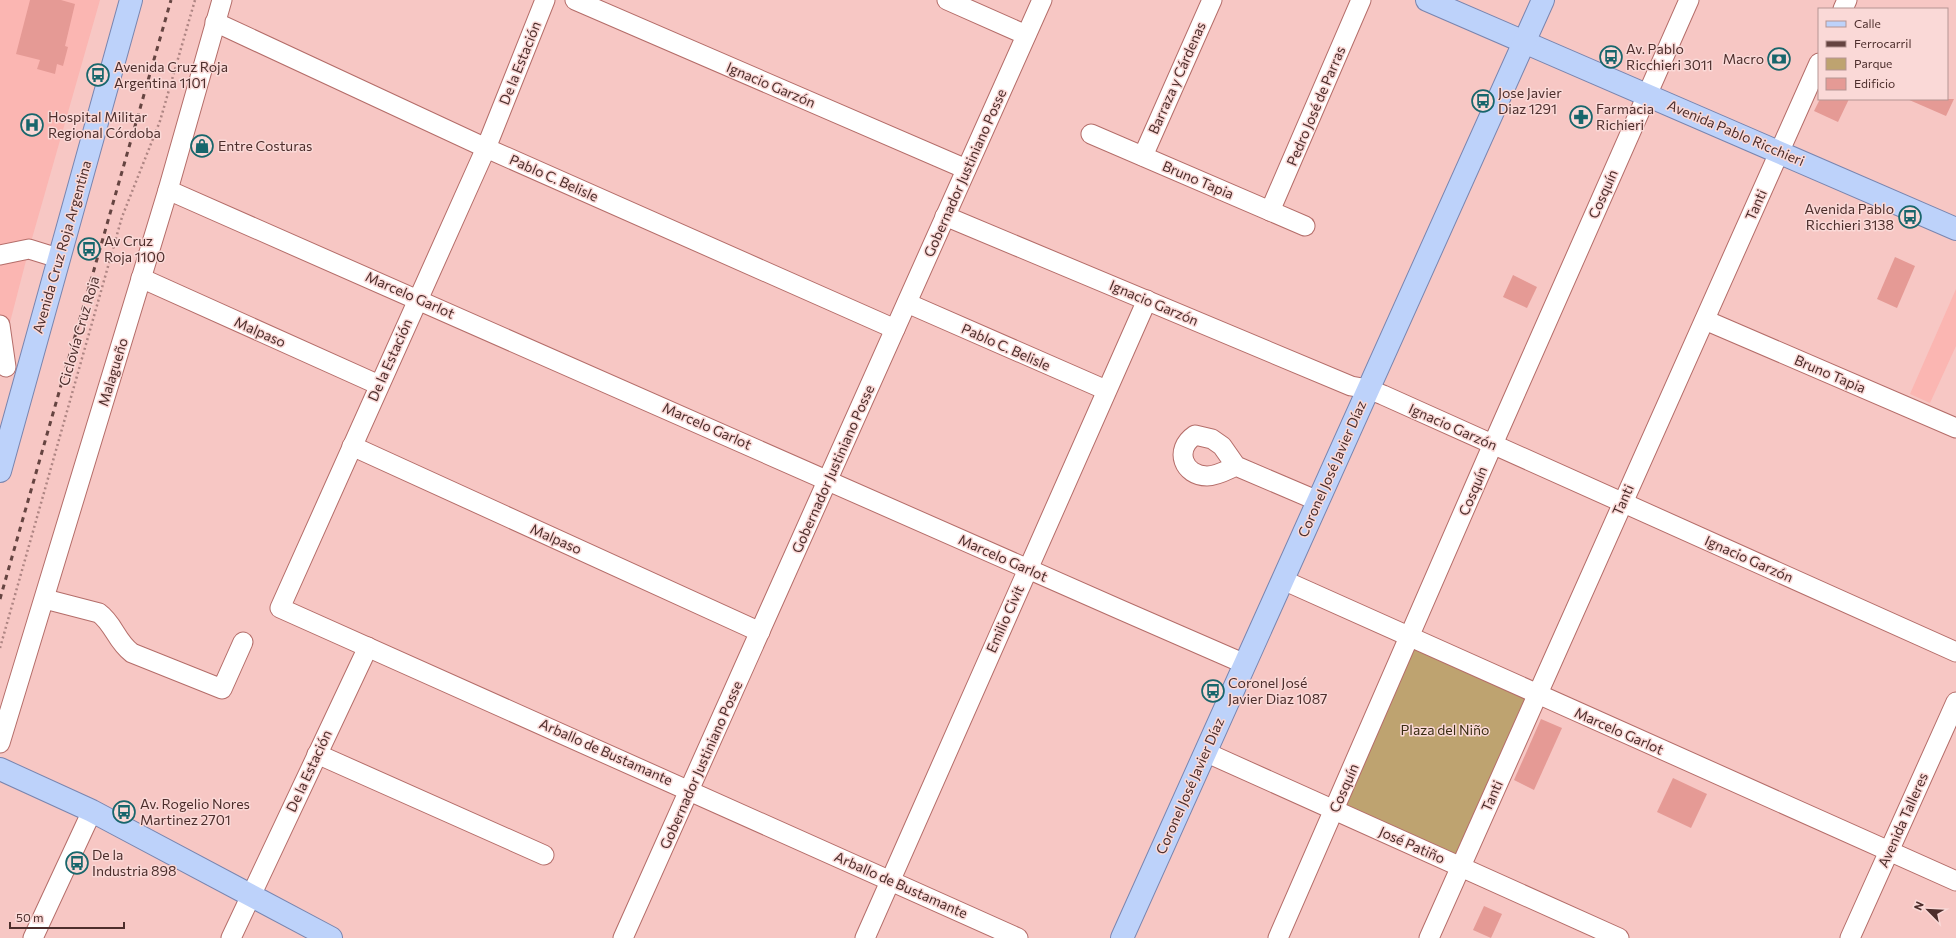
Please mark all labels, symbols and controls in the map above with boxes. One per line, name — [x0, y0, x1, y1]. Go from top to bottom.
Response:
legend — [1818, 8, 1948, 100]
text: Calle — [1854, 16, 1881, 30]
street label: De la Estación — [495, 19, 544, 107]
street label: Barraza y Cárdenas — [1144, 19, 1209, 137]
text: Ferrocarril — [1854, 36, 1911, 50]
place label: Av. Pablo Ricchieri 3011 — [1626, 40, 1713, 73]
street label: Pedro José de Parras — [1283, 43, 1348, 168]
bus stop icon: Av. Pablo Ricchieri 3011 — [1598, 44, 1624, 70]
bank icon: Macro — [1766, 46, 1792, 72]
place label: Macro — [1723, 50, 1764, 67]
text: Parque — [1854, 56, 1892, 70]
place label: Avenida Cruz Roja Argentina 1101 — [114, 58, 228, 91]
street label: Ignacio Garzón — [724, 58, 818, 111]
bus stop icon: Avenida Cruz Roja Argentina 1101 — [85, 62, 111, 88]
text: Edificio — [1854, 76, 1895, 90]
place label: Jose Javier Diaz 1291 — [1498, 84, 1562, 117]
street label: Gobernador Justiniano Posse — [920, 86, 1009, 260]
bus stop icon: Jose Javier Diaz 1291 — [1470, 88, 1496, 114]
street label: Avenida Pablo Ricchieri — [1665, 96, 1807, 169]
place label: Farmacia Richieri — [1596, 100, 1654, 133]
pharmacy icon: Farmacia Richieri — [1568, 104, 1594, 130]
place label: Hospital Militar Regional Córdoba — [48, 108, 161, 141]
hospital icon: Hospital Militar Regional Córdoba — [19, 112, 45, 138]
shop icon: Entre Costuras — [189, 133, 215, 159]
place label: Entre Costuras — [218, 137, 312, 154]
street label: Pablo C. Belisle — [507, 150, 601, 205]
street label: Bruno Tapia — [1160, 157, 1236, 202]
street label: Avenida Cruz Roja Argentina — [29, 158, 94, 335]
street label: Cosquín — [1584, 167, 1621, 221]
street label: Tanti — [1741, 187, 1770, 223]
place label: Avenida Pablo Ricchieri 3138 — [1805, 200, 1894, 233]
bus stop icon: Avenida Pablo Ricchieri 3138 — [1897, 204, 1923, 230]
place label: Av Cruz Roja 1100 — [104, 232, 165, 265]
bus stop icon: Av Cruz Roja 1100 — [76, 236, 102, 262]
street label: Marcelo Garlot — [363, 267, 458, 322]
street label: Ciclovía Cruz Roja — [55, 274, 102, 388]
street label: Ignacio Garzón — [1107, 276, 1201, 329]
street label: Malpaso — [232, 313, 289, 350]
street label: De la Estación — [364, 316, 415, 404]
street label: Pablo C. Belisle — [959, 319, 1053, 374]
street label: Malagueño — [94, 336, 131, 408]
street label: Bruno Tapia — [1792, 351, 1868, 396]
street label: Gobernador Justiniano Posse — [788, 382, 877, 556]
street label: Marcelo Garlot — [660, 398, 755, 453]
street label: Coronel José Javier Díaz — [1294, 398, 1369, 540]
street label: Ignacio Garzón — [1406, 399, 1500, 454]
street label: Cosquín — [1455, 464, 1490, 518]
street label: Tanti — [1608, 482, 1637, 518]
street label: Malpaso — [528, 520, 585, 557]
street label: Marcelo Garlot — [956, 530, 1051, 585]
street label: Ignacio Garzón — [1702, 531, 1796, 586]
street label: Emilio Civit — [982, 582, 1027, 655]
place label: Coronel José Javier Diaz 1087 — [1228, 674, 1328, 707]
street label: Gobernador Justiniano Posse — [656, 678, 745, 852]
bus stop icon: Coronel José Javier Diaz 1087 — [1200, 678, 1226, 704]
street label: Marcelo Garlot — [1572, 703, 1667, 758]
street label: Arballo de Bustamante — [537, 714, 675, 789]
street label: Coronel José Javier Díaz — [1152, 715, 1227, 857]
park label: Plaza del Niño — [1401, 721, 1489, 738]
street label: De la Estación — [282, 727, 335, 814]
street label: Cosquín — [1325, 761, 1362, 815]
street label: Avenida Talleres — [1874, 770, 1931, 870]
street label: Tanti — [1477, 778, 1506, 814]
place label: Av. Rogelio Nores Martinez 2701 — [140, 795, 250, 828]
bus stop icon: Av. Rogelio Nores Martinez 2701 — [111, 799, 137, 825]
street label: José Patiño — [1377, 822, 1448, 867]
place label: De la Industria 898 — [92, 846, 177, 879]
street label: Arballo de Bustamante — [832, 847, 970, 922]
bus stop icon: De la Industria 898 — [64, 850, 90, 876]
north arrow — [1908, 890, 1948, 930]
text: N — [1911, 899, 1926, 912]
scale bar — [10, 904, 124, 930]
text: 50 m — [16, 910, 44, 924]

